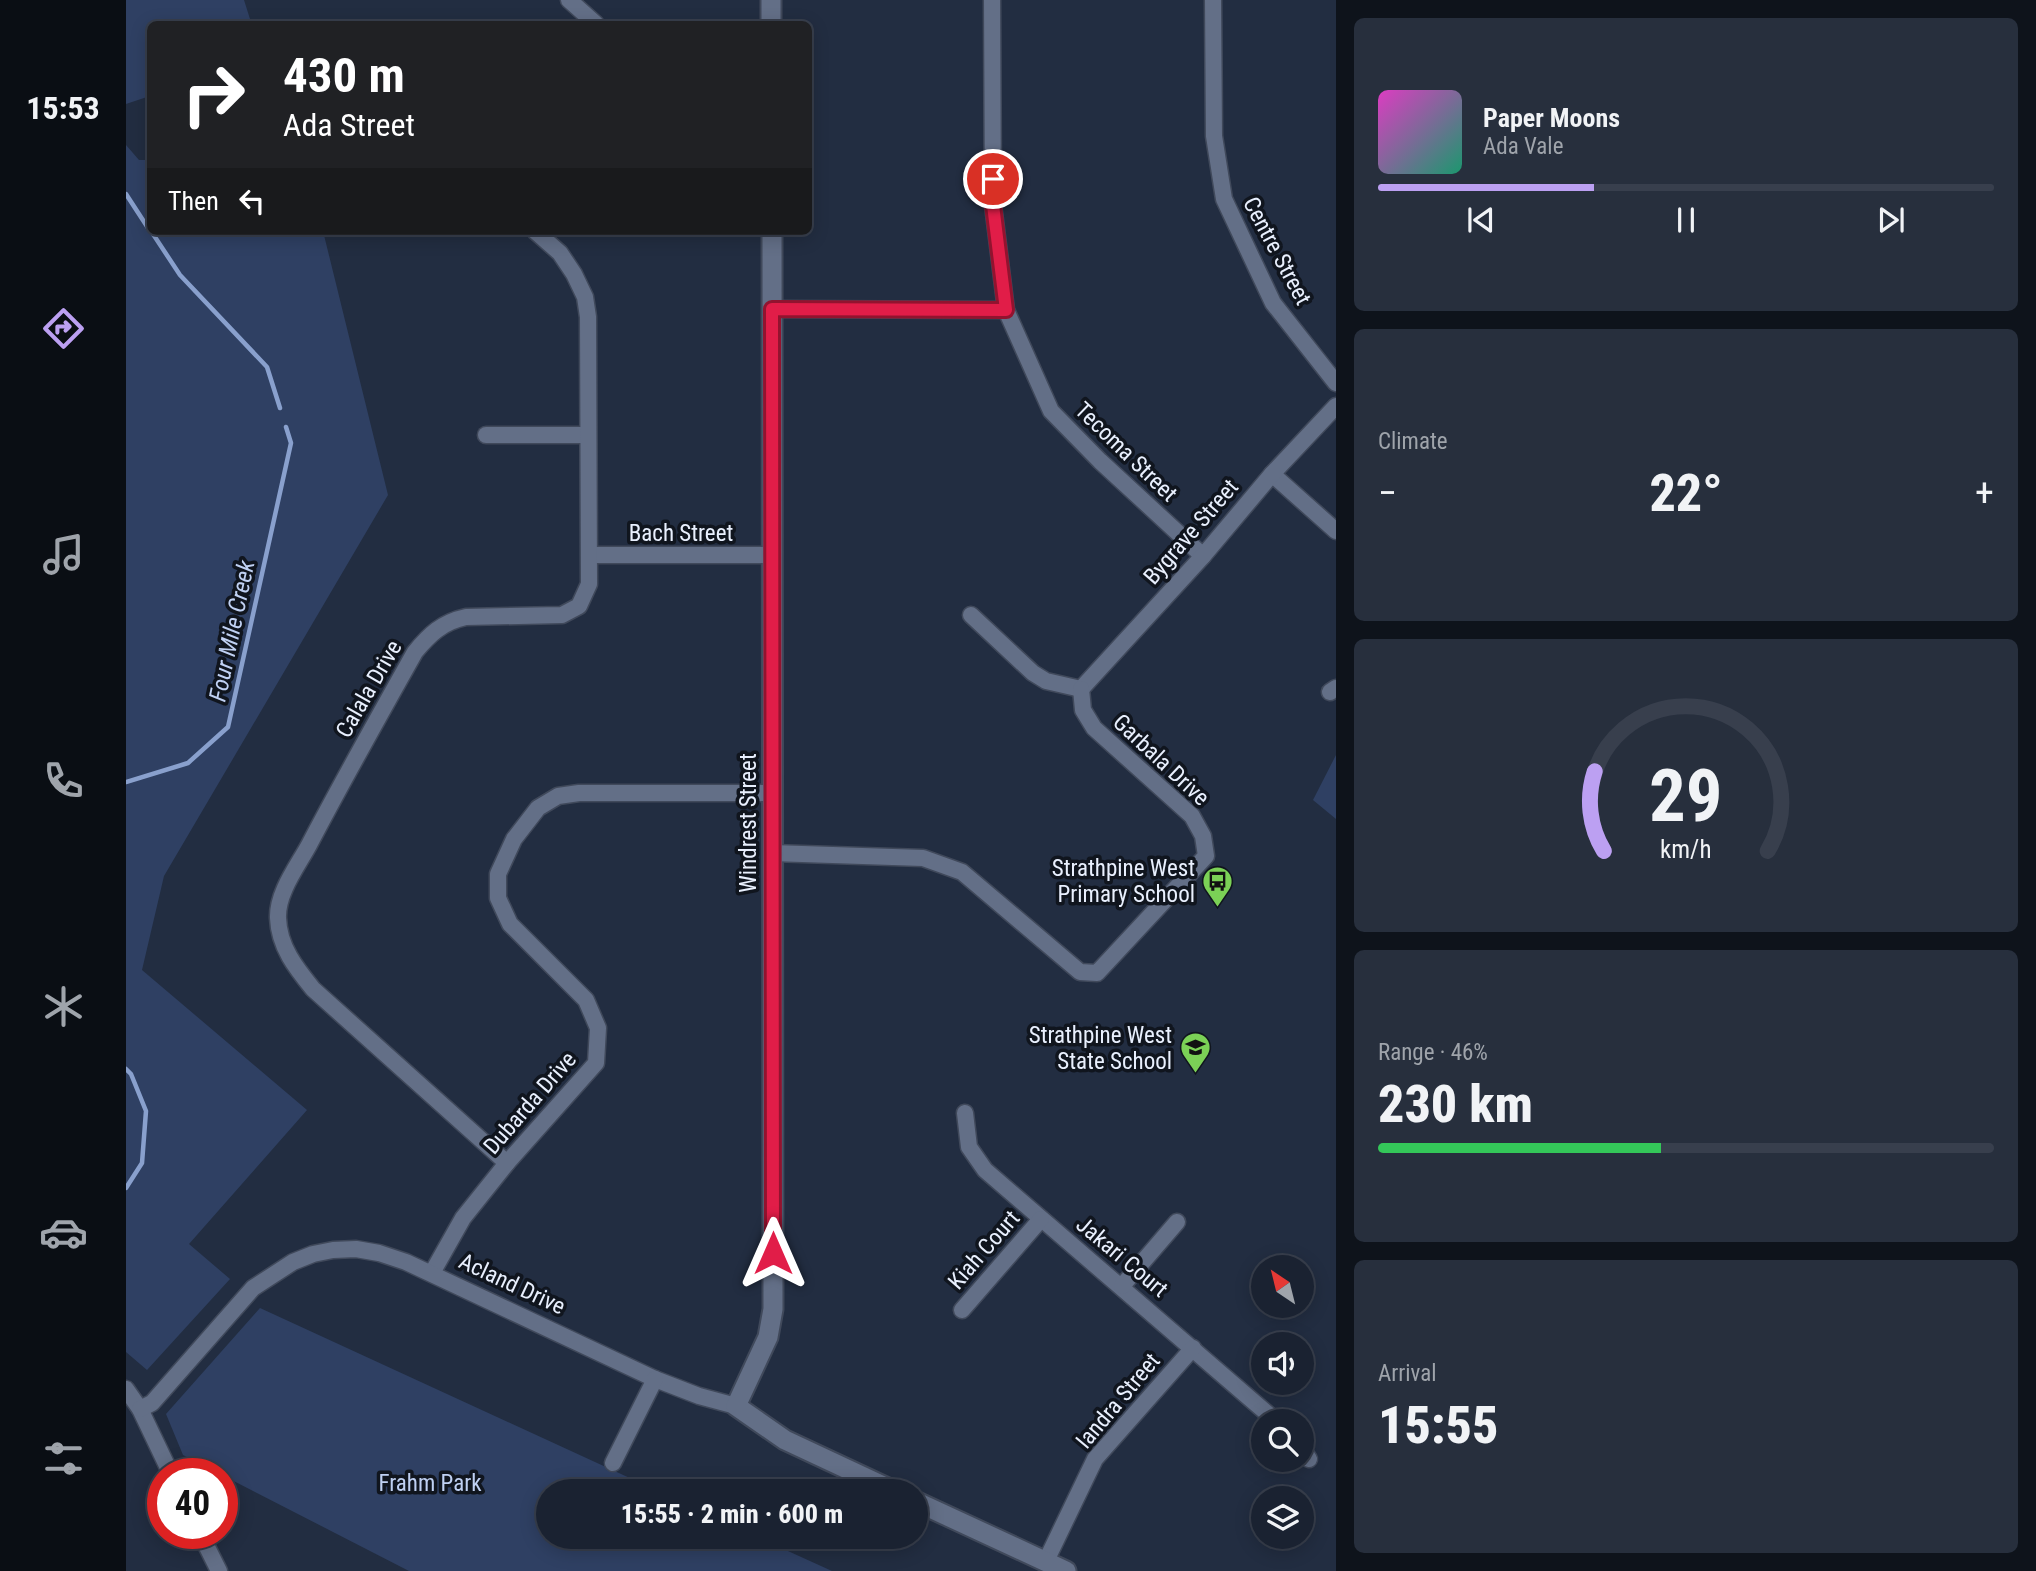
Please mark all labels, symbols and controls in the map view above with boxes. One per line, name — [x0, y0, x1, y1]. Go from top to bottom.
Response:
text: 430 m — [283, 47, 405, 104]
icon: right — [168, 49, 259, 140]
text: 15:53 — [26, 89, 100, 127]
text: Paper Moons — [1483, 103, 1620, 133]
text: Ada Street — [283, 106, 415, 144]
text: Ada Vale — [1483, 133, 1563, 160]
pin — [963, 149, 1023, 209]
icon: arrive — [974, 160, 1012, 198]
icon: left — [233, 182, 271, 220]
text: Then — [168, 186, 219, 216]
street label: Centre Street — [1237, 192, 1317, 310]
icon: previous — [1462, 201, 1500, 239]
icon: pause — [1667, 201, 1705, 239]
icon: next — [1872, 201, 1910, 239]
icon: directions — [39, 304, 88, 353]
street label: Tecoma Street — [1069, 397, 1183, 507]
text: Climate — [1378, 428, 1448, 455]
text: 22° — [1649, 463, 1723, 524]
text: − — [1378, 471, 1397, 515]
text: + — [1975, 471, 1994, 515]
street label: Bygrave Street — [1138, 474, 1244, 590]
street label: Bach Street — [629, 520, 733, 547]
icon: music — [39, 530, 88, 579]
water label: Four Mile Creek — [203, 557, 261, 704]
street label: Calala Drive — [330, 636, 408, 742]
street label: Garbala Drive — [1107, 709, 1215, 811]
street label: Windrest Street — [735, 753, 762, 893]
text: 29 — [1649, 754, 1723, 840]
icon: phone — [39, 756, 88, 805]
text: km/h — [1660, 835, 1712, 864]
place label: Strathpine West Primary School — [1052, 855, 1195, 908]
bus stop icon: Strathpine West Primary School — [1201, 864, 1235, 908]
icon: climate — [39, 982, 88, 1031]
place label: Strathpine West State School — [1029, 1022, 1172, 1075]
school or university icon: Strathpine West State School — [1178, 1031, 1212, 1075]
text: Range · 46% — [1378, 1039, 1488, 1066]
street label: Dubarda Drive — [478, 1046, 582, 1160]
text: 230 km — [1378, 1074, 1533, 1135]
street label: Kiah Court — [943, 1205, 1025, 1295]
icon: car — [39, 1208, 88, 1257]
street label: Jakari Court — [1071, 1211, 1173, 1303]
position arrow — [736, 1216, 810, 1290]
street label: Acland Drive — [455, 1248, 569, 1320]
north arrow — [1251, 1255, 1314, 1318]
map controls — [1251, 1255, 1314, 1549]
button: sound — [1251, 1332, 1314, 1395]
street label: Iandra Street — [1070, 1348, 1166, 1454]
text: Arrival — [1378, 1360, 1437, 1387]
text: 15:55 — [1378, 1395, 1498, 1456]
button: search — [1251, 1409, 1314, 1472]
icon: filters — [39, 1434, 88, 1483]
speed limit sign: 40 — [147, 1458, 238, 1549]
park label: Frahm Park — [378, 1470, 482, 1497]
button: layers — [1251, 1486, 1314, 1549]
text: 15:55 · 2 min · 600 m — [621, 1499, 843, 1529]

